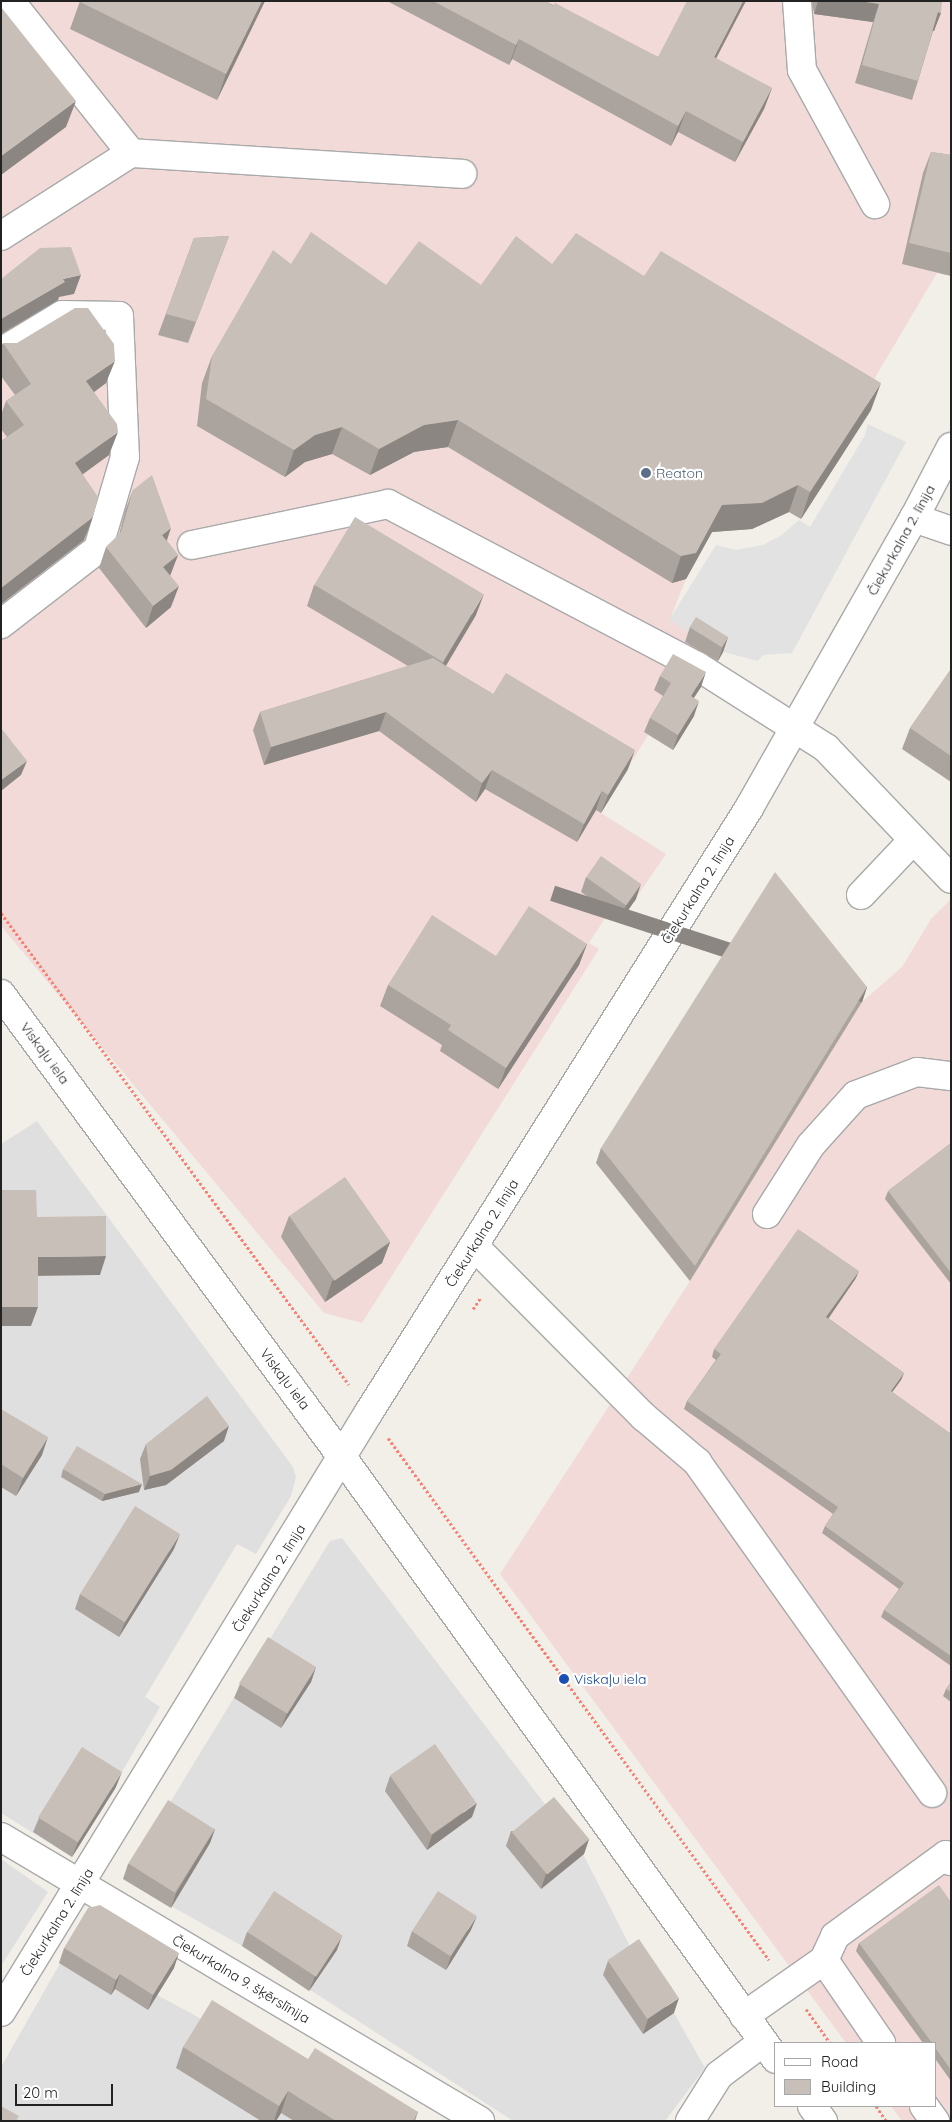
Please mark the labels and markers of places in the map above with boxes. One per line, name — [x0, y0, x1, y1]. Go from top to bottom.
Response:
place label: Reaton — [656, 465, 703, 481]
marker: Reaton — [640, 467, 652, 479]
place label: Viskaļu iela — [574, 1671, 646, 1687]
marker: Viskaļu iela — [558, 1673, 570, 1685]

